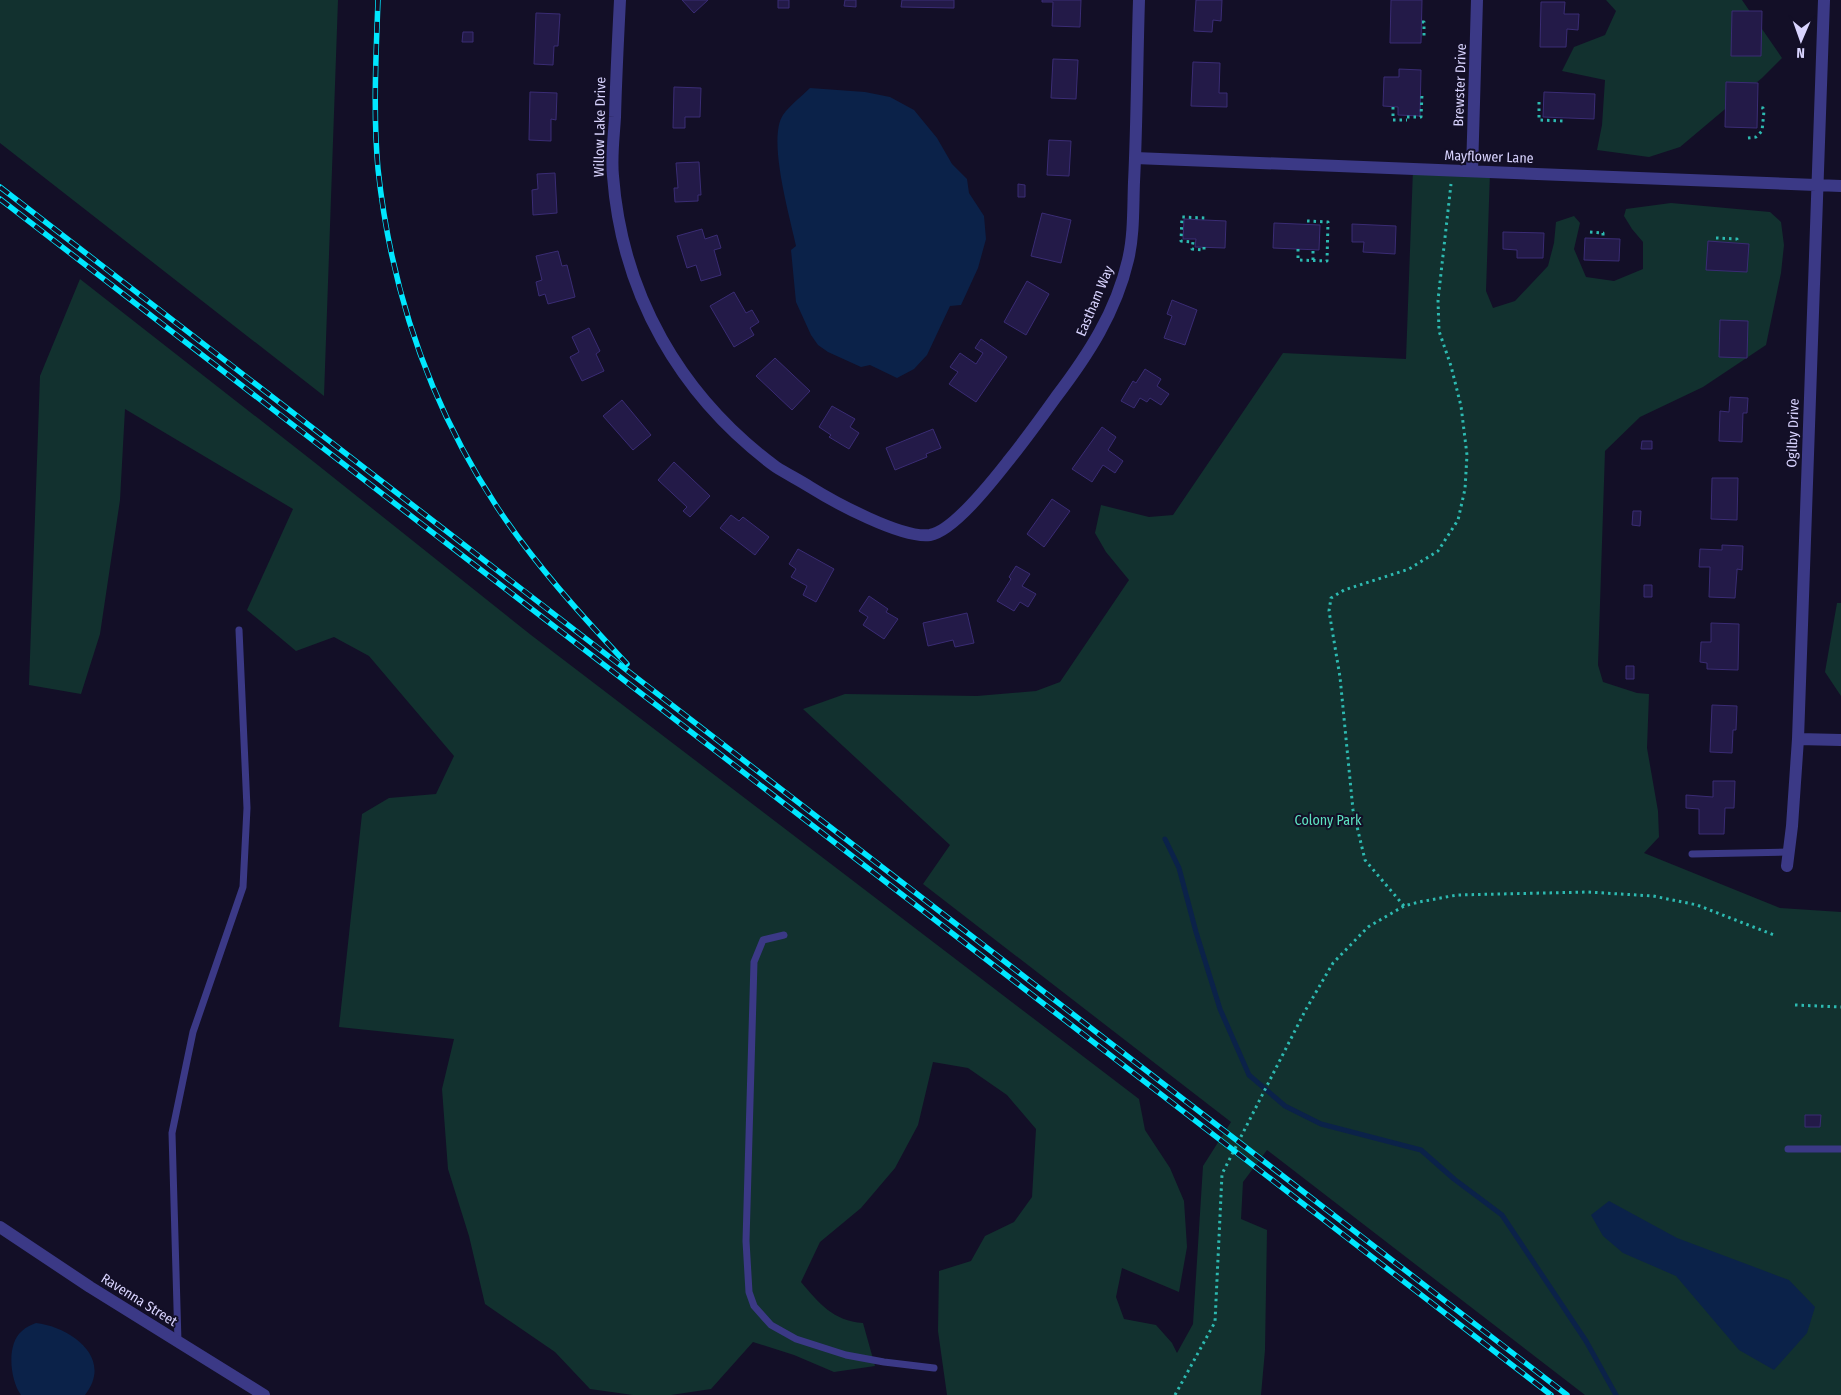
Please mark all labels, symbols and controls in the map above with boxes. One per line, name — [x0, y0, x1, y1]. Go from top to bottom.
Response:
north arrow — [1776, 15, 1826, 65]
street label: Brewster Drive — [1450, 43, 1470, 127]
text: N — [1796, 44, 1805, 61]
street label: Willow Lake Drive — [591, 77, 609, 177]
street label: Mayflower Lane — [1444, 147, 1534, 167]
street label: Eastham Way — [1073, 262, 1118, 339]
street label: Ogilby Drive — [1783, 398, 1803, 468]
park label: Colony Park — [1295, 812, 1362, 829]
street label: Ravenna Street — [98, 1270, 181, 1330]

